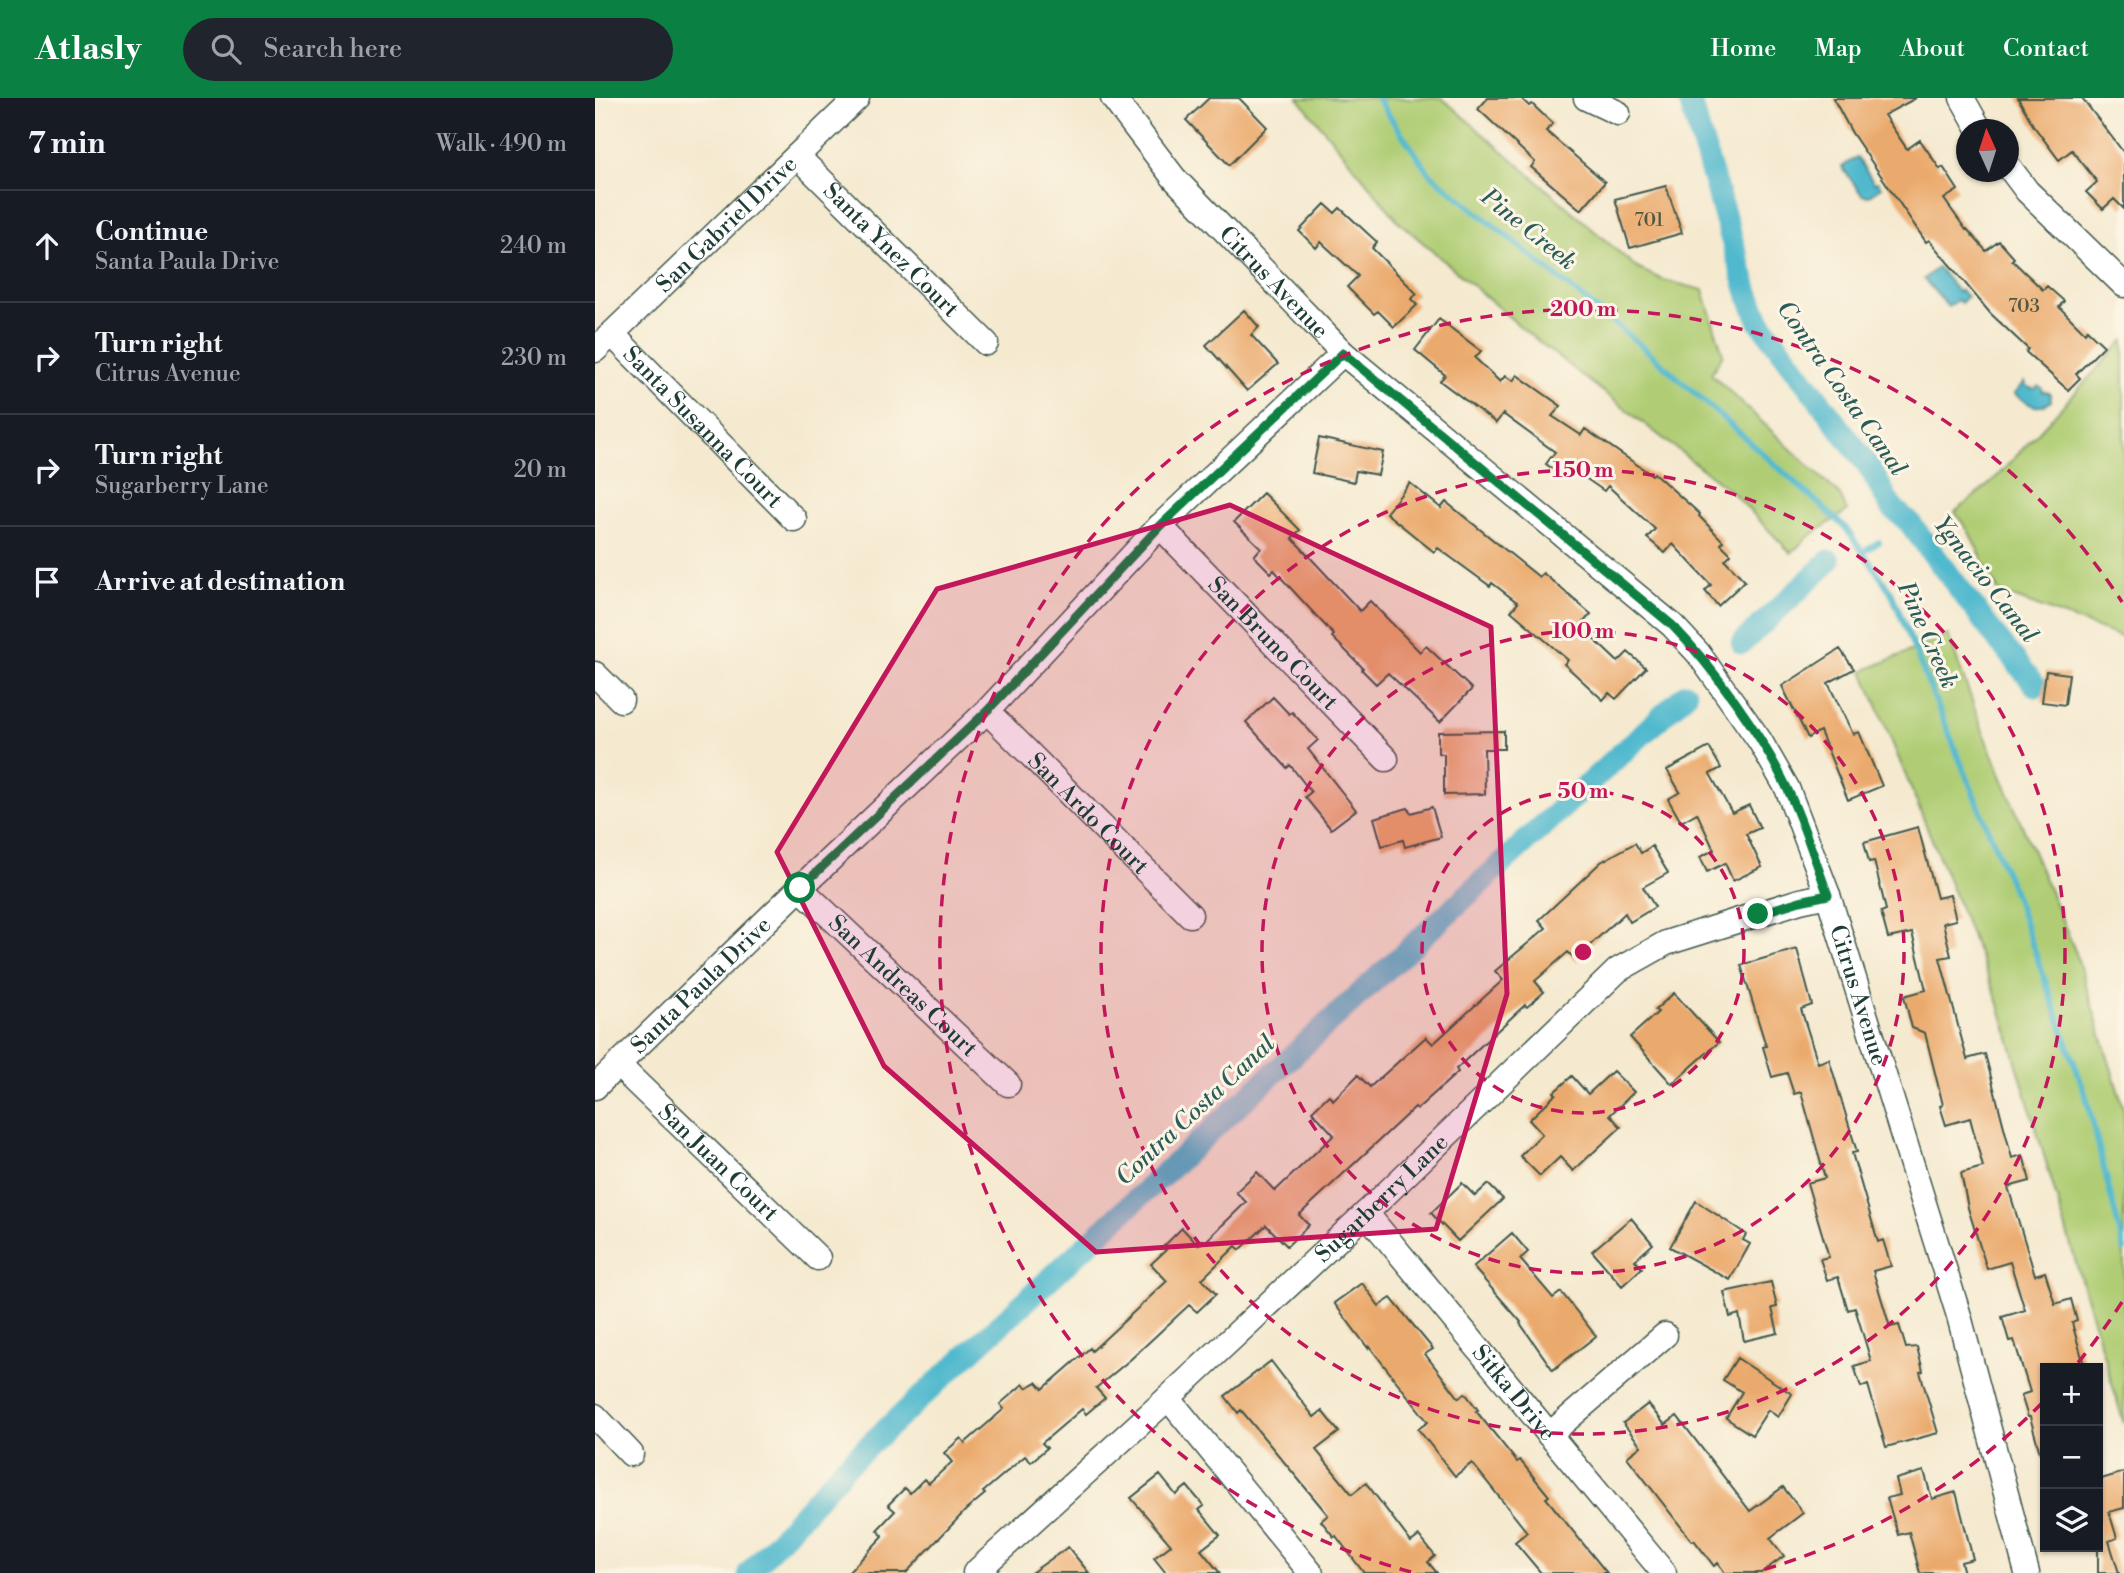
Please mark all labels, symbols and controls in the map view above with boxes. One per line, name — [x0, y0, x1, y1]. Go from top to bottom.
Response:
search box — [183, 18, 673, 81]
text: Atlasly — [35, 29, 141, 70]
icon: search — [207, 30, 245, 68]
text: Search here — [263, 33, 402, 65]
text: Home — [1711, 34, 1776, 64]
text: Map — [1814, 34, 1862, 64]
text: About — [1900, 34, 1965, 64]
text: Contact — [2003, 34, 2089, 64]
north arrow — [1956, 119, 2019, 182]
text: 7 min — [28, 125, 106, 163]
text: Walk · 490 m — [436, 130, 567, 158]
street label: San Gabriel Drive — [651, 150, 803, 299]
street label: Santa Ynez Court — [817, 177, 964, 323]
water label: Pine Creek — [1474, 182, 1582, 277]
house number: 701 — [1634, 208, 1664, 232]
text: Continue — [95, 216, 208, 248]
street label: Citrus Avenue — [1213, 220, 1334, 345]
icon: ahead — [28, 227, 66, 265]
text: 240 m — [500, 232, 567, 260]
text: Santa Paula Drive — [95, 248, 279, 276]
house number: 703 — [2008, 294, 2040, 318]
water label: Contra Costa Canal — [1770, 295, 1913, 482]
text: 200 m — [1550, 297, 1616, 323]
text: Turn right — [95, 328, 223, 360]
icon: right — [28, 339, 66, 377]
street label: Santa Susanna Court — [617, 341, 788, 514]
text: 230 m — [501, 344, 567, 372]
text: Citrus Avenue — [95, 360, 241, 388]
text: Turn right — [95, 440, 223, 472]
icon: right — [28, 451, 66, 489]
text: 20 m — [514, 456, 567, 484]
text: 150 m — [1553, 458, 1613, 484]
text: Sugarberry Lane — [95, 472, 269, 500]
water label: Ygnacio Canal — [1926, 510, 2044, 649]
icon: arrive — [28, 563, 66, 601]
text: Arrive at destination — [95, 566, 345, 598]
street label: San Bruno Court — [1202, 571, 1344, 716]
water label: Pine Creek — [1890, 576, 1964, 693]
text: 100 m — [1552, 619, 1614, 645]
street label: San Ardo Court — [1021, 747, 1154, 880]
text: 50 m — [1558, 779, 1608, 805]
route start — [784, 872, 815, 903]
route end — [1742, 898, 1773, 929]
street label: San Andreas Court — [822, 909, 983, 1063]
street label: Santa Paula Drive — [625, 911, 777, 1060]
street label: Citrus Avenue — [1823, 921, 1893, 1069]
centre of rings — [1571, 940, 1595, 964]
water label: Contra Costa Canal — [1110, 1029, 1282, 1192]
street label: San Juan Court — [652, 1098, 784, 1228]
street label: Sugarberry Lane — [1309, 1128, 1454, 1269]
street label: Sitka Drive — [1466, 1339, 1562, 1447]
map controls — [2040, 1363, 2103, 1552]
button: + — [2040, 1363, 2103, 1426]
button: − — [2040, 1426, 2103, 1489]
button: layers — [2040, 1489, 2103, 1552]

